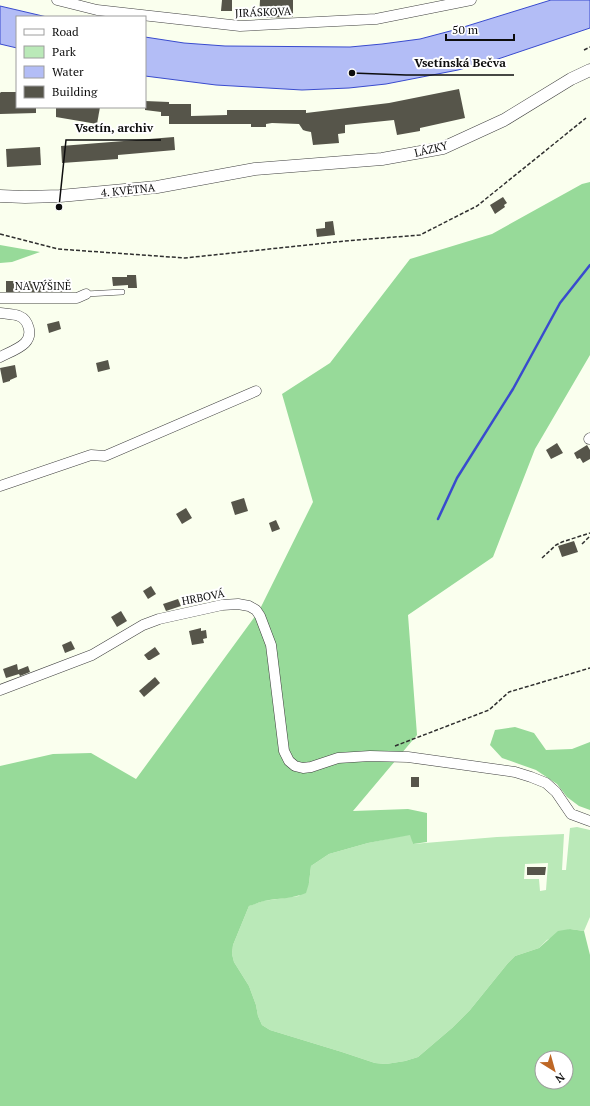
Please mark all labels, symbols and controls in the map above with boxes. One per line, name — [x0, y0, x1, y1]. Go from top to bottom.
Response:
street label: JIRÁSKOVA — [235, 4, 292, 20]
legend — [16, 16, 146, 108]
scale bar — [446, 16, 514, 42]
text: 50 m — [452, 22, 479, 37]
text: Road — [52, 24, 79, 39]
text: Park — [52, 44, 77, 59]
callout: Vsetínská Bečva — [406, 51, 514, 75]
text: Vsetínská Bečva — [414, 55, 506, 70]
text: Water — [52, 64, 84, 79]
text: Building — [52, 84, 98, 99]
callout: Vsetín, archiv — [66, 116, 161, 140]
text: Vsetín, archiv — [75, 120, 154, 135]
street label: LÁZKY — [413, 138, 450, 160]
street label: 4. KVĚTNA — [100, 180, 156, 200]
street label: NA VÝŠINĚ — [15, 279, 71, 293]
street label: HRBOVÁ — [180, 586, 226, 608]
north arrow — [534, 1050, 574, 1090]
text: N — [552, 1070, 568, 1086]

